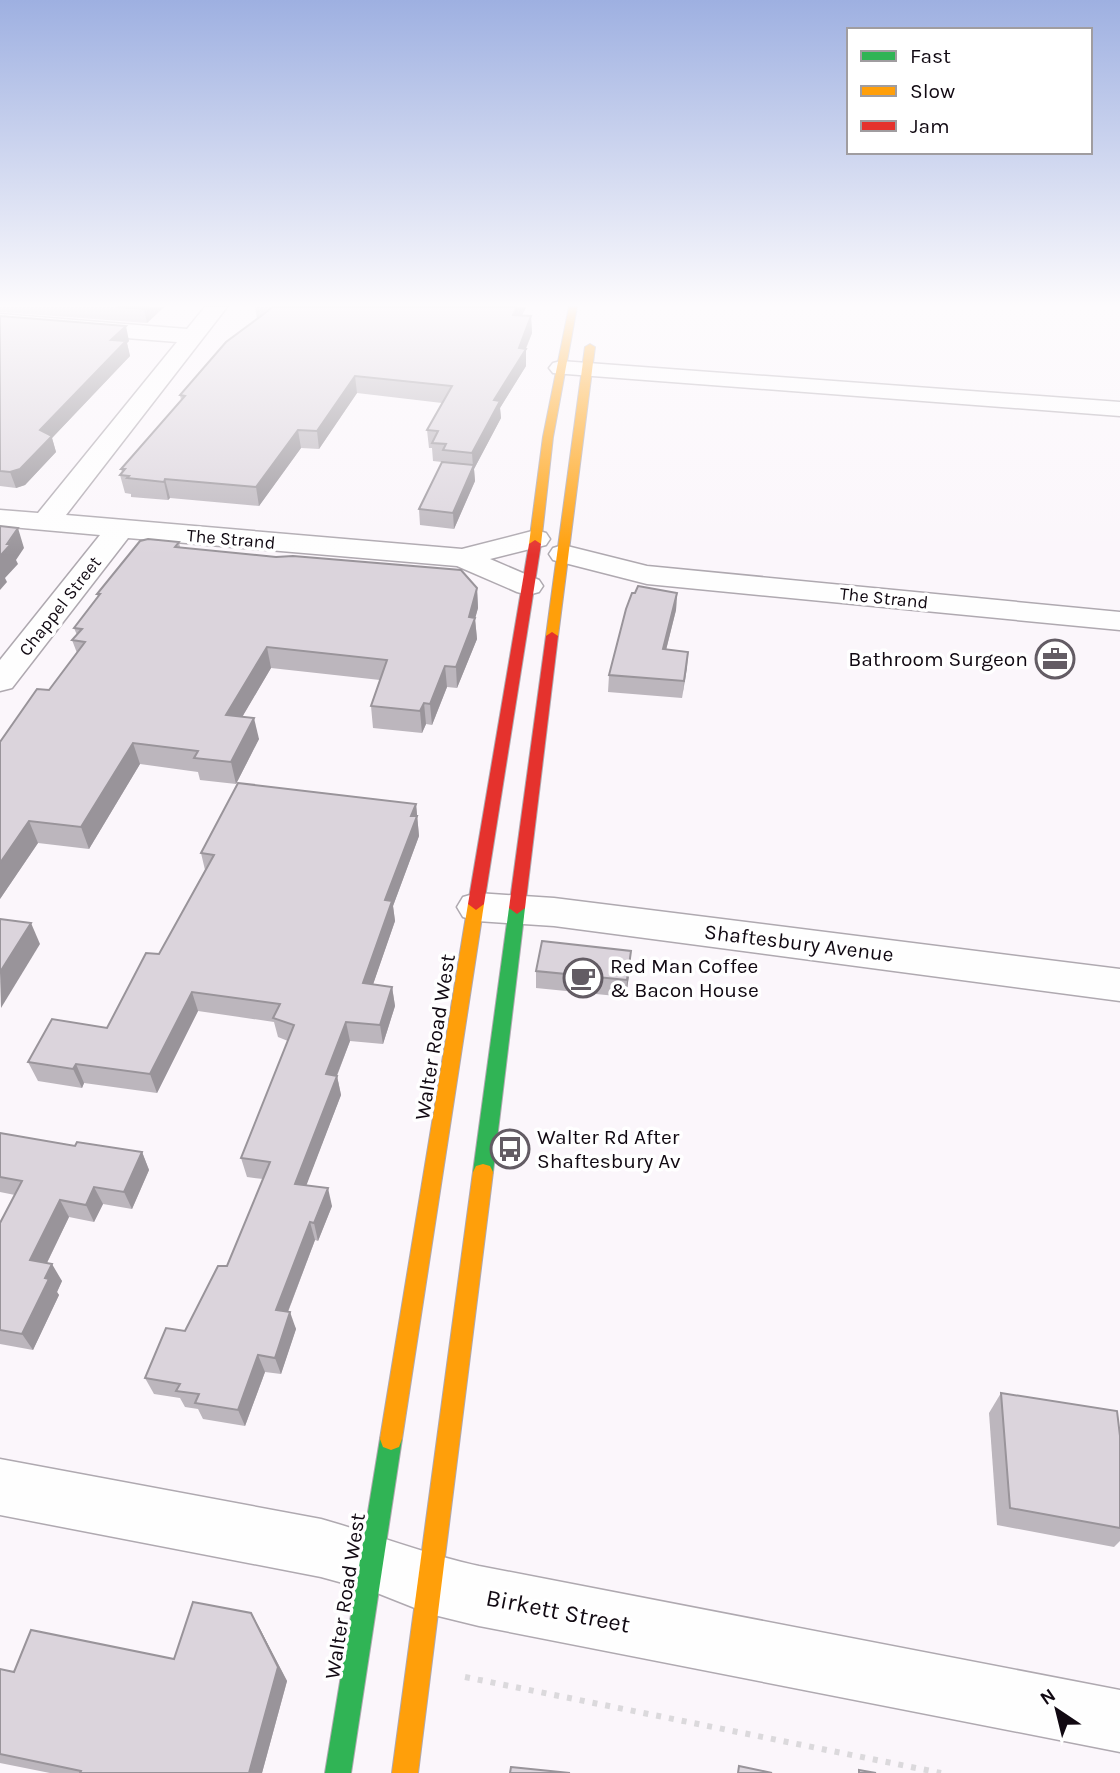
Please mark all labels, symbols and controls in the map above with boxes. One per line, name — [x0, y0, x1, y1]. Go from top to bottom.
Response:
legend — [847, 28, 1092, 154]
text: Fast — [910, 44, 951, 68]
text: Slow — [910, 79, 955, 103]
text: Jam — [910, 114, 950, 138]
street label: The Strand — [186, 524, 276, 554]
street label: Chappel Street — [14, 551, 106, 660]
street label: The Strand — [839, 582, 929, 614]
office icon: Bathroom Surgeon — [1034, 638, 1076, 680]
place label: Bathroom Surgeon — [848, 647, 1028, 671]
street label: Shaftesbury Avenue — [703, 919, 895, 967]
street label: Walter Road West — [410, 952, 460, 1122]
place label: Red Man Coffee & Bacon House — [610, 954, 759, 1002]
cafe icon: Red Man Coffee & Bacon House — [562, 957, 604, 999]
place label: Walter Rd After Shaftesbury Av — [537, 1125, 681, 1173]
bus stop icon: Walter Rd After Shaftesbury Av — [489, 1128, 531, 1170]
street label: Walter Road West — [320, 1511, 370, 1681]
street label: Birkett Street — [484, 1583, 632, 1639]
north arrow — [1022, 1675, 1092, 1745]
text: N — [1036, 1684, 1060, 1710]

